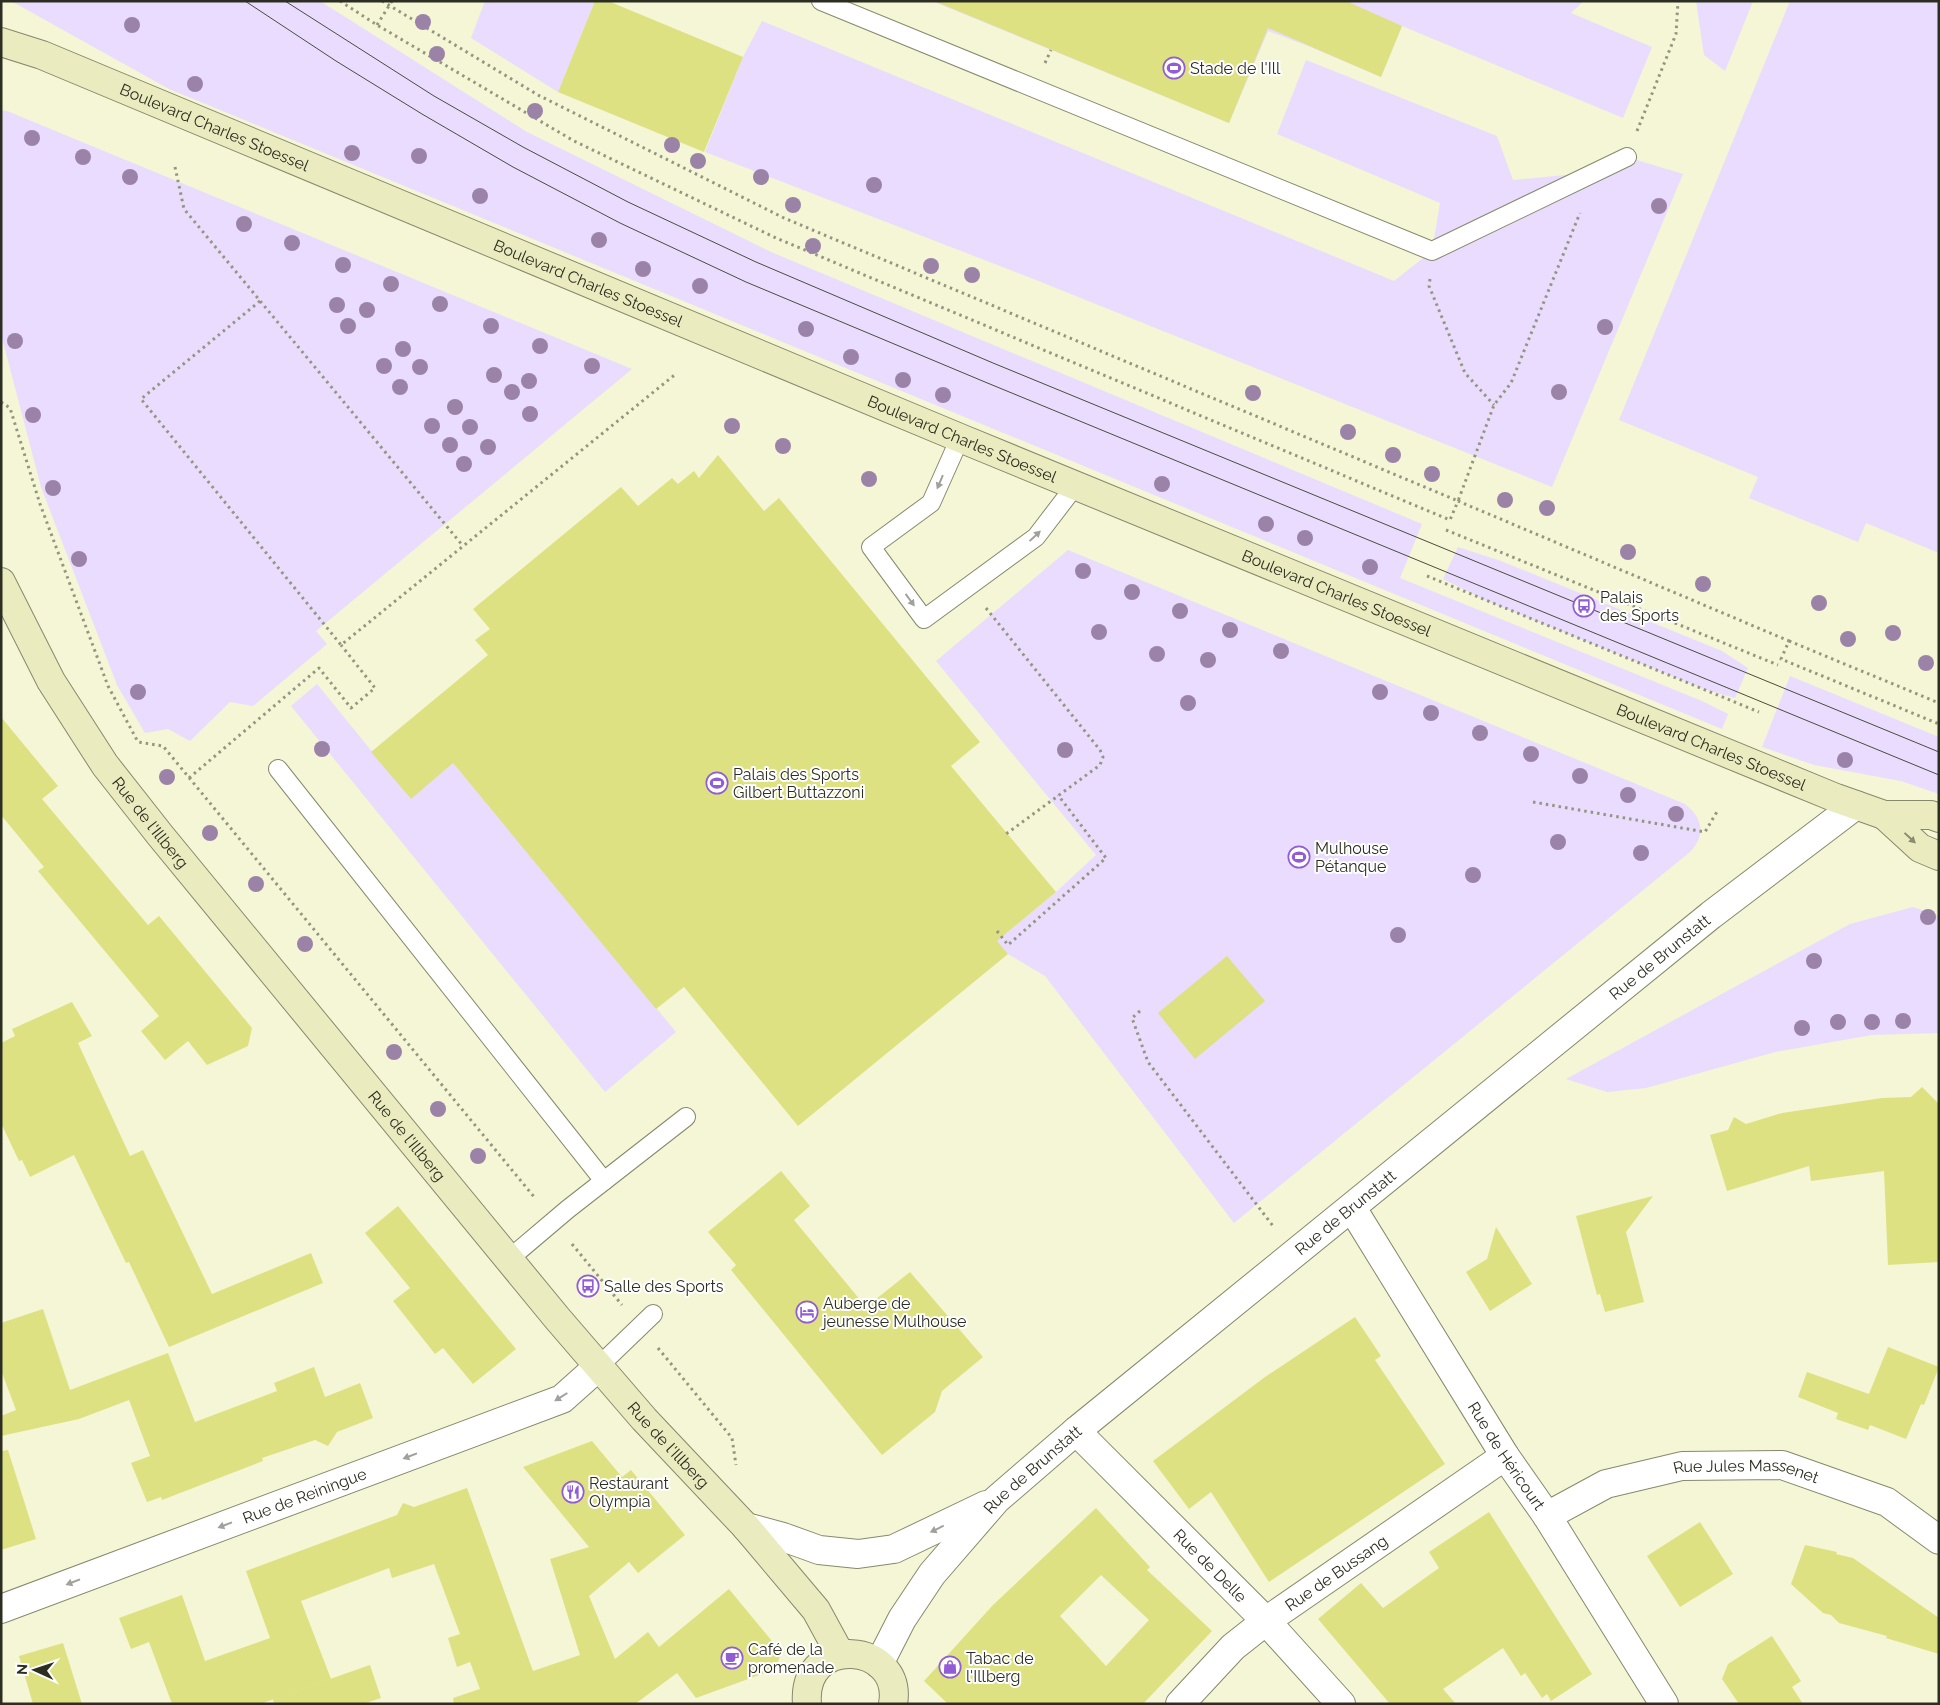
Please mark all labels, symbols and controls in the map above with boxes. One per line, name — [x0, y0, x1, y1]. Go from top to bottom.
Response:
sports icon: Stade de l'Ill — [1162, 56, 1186, 80]
place label: Stade de l'Ill — [1190, 59, 1281, 78]
street label: Boulevard Charles Stoessel — [117, 79, 312, 175]
street label: Boulevard Charles Stoessel — [491, 235, 686, 331]
street label: Boulevard Charles Stoessel — [865, 391, 1060, 486]
one-way arrow — [936, 475, 944, 490]
one-way arrow — [1028, 531, 1041, 542]
street label: Boulevard Charles Stoessel — [1239, 545, 1435, 640]
place label: Palais des Sports — [1600, 588, 1679, 625]
one-way arrow — [905, 593, 915, 607]
bus stop icon: Palais des Sports — [1572, 594, 1596, 618]
street label: Boulevard Charles Stoessel — [1614, 699, 1809, 794]
place label: Palais des Sports Gilbert Buttazzoni — [733, 765, 864, 802]
sports icon: Palais des Sports Gilbert Buttazzoni — [705, 771, 729, 795]
street label: Rue de l'Illberg — [108, 773, 193, 872]
one-way arrow — [1903, 832, 1915, 844]
place label: Mulhouse Pétanque — [1315, 839, 1388, 876]
sports icon: Mulhouse Pétanque — [1287, 845, 1311, 869]
street label: Rue de Brunstatt — [1605, 910, 1714, 1003]
street label: Rue de l'Illberg — [364, 1087, 450, 1185]
street label: Rue de Brunstatt — [1291, 1165, 1400, 1259]
bus stop icon: Salle des Sports — [576, 1274, 600, 1298]
place label: Salle des Sports — [604, 1277, 724, 1296]
place label: Auberge de jeunesse Mulhouse — [821, 1294, 967, 1331]
hotel icon: Auberge de jeunesse Mulhouse — [795, 1300, 819, 1324]
one-way arrow — [555, 1393, 568, 1402]
street label: Rue de l'Illberg — [624, 1398, 714, 1492]
street label: Rue de Héricourt — [1464, 1398, 1550, 1514]
street label: Rue de Brunstatt — [979, 1421, 1086, 1517]
one-way arrow — [402, 1452, 417, 1460]
street label: Rue Jules Massenet — [1671, 1455, 1822, 1487]
street label: Rue de Reiningue — [240, 1464, 369, 1527]
place label: Restaurant Olympia — [589, 1474, 669, 1511]
restaurant icon: Restaurant Olympia — [561, 1480, 585, 1504]
one-way arrow — [217, 1521, 232, 1529]
one-way arrow — [929, 1524, 944, 1533]
street label: Rue de Delle — [1170, 1525, 1251, 1606]
street label: Rue de Bussang — [1281, 1531, 1391, 1615]
one-way arrow — [65, 1578, 80, 1586]
place label: Café de la promenade — [748, 1640, 834, 1677]
north arrow — [10, 1645, 60, 1695]
cafe icon: Café de la promenade — [720, 1646, 744, 1670]
place label: Tabac de l'Illberg — [966, 1649, 1034, 1686]
shop icon: Tabac de l'Illberg — [938, 1655, 962, 1679]
text: N — [14, 1664, 30, 1675]

